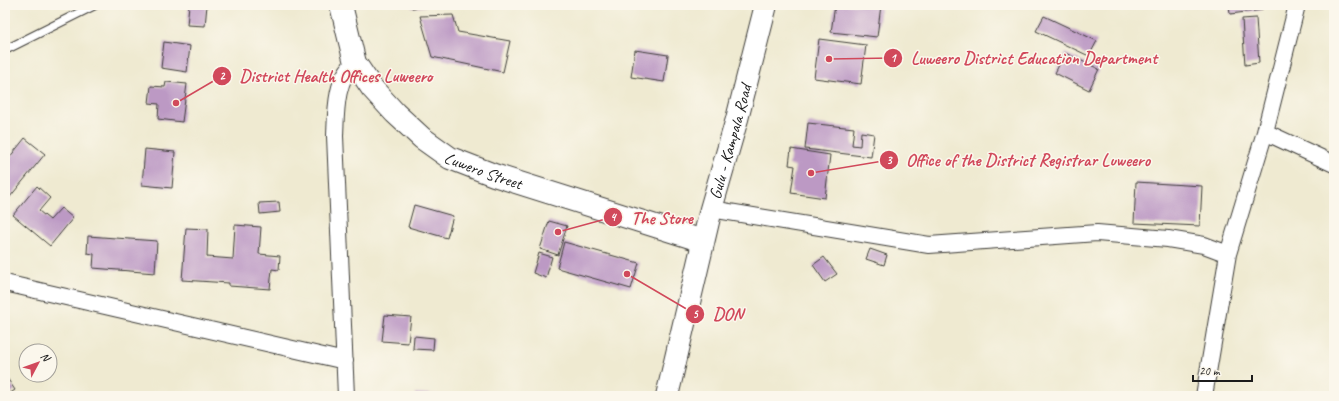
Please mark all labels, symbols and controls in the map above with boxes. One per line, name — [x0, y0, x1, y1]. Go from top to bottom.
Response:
callout: Luweero District Education Department — [883, 43, 1165, 73]
text: Luweero District Education Department — [911, 47, 1159, 69]
text: 1 — [890, 50, 897, 66]
callout: District Health Offices Luweero — [212, 61, 439, 91]
text: District Health Offices Luweero — [240, 65, 434, 87]
text: 2 — [219, 68, 226, 84]
street label: Gulu - Kampala Road — [704, 80, 757, 202]
callout: Office of the District Registrar Luweero — [879, 145, 1158, 175]
street label: Luwero Street — [440, 147, 527, 195]
text: Office of the District Registrar Luweero — [906, 149, 1151, 171]
text: 3 — [886, 152, 893, 168]
callout: The Store — [603, 202, 701, 232]
text: The Store — [631, 207, 695, 229]
text: 4 — [610, 209, 617, 225]
callout: DON — [685, 299, 751, 329]
text: DON — [713, 303, 746, 325]
text: 5 — [692, 306, 699, 322]
north arrow — [18, 343, 58, 383]
text: N — [38, 349, 54, 365]
scale bar — [1193, 357, 1252, 383]
text: 20 m — [1199, 363, 1221, 379]

